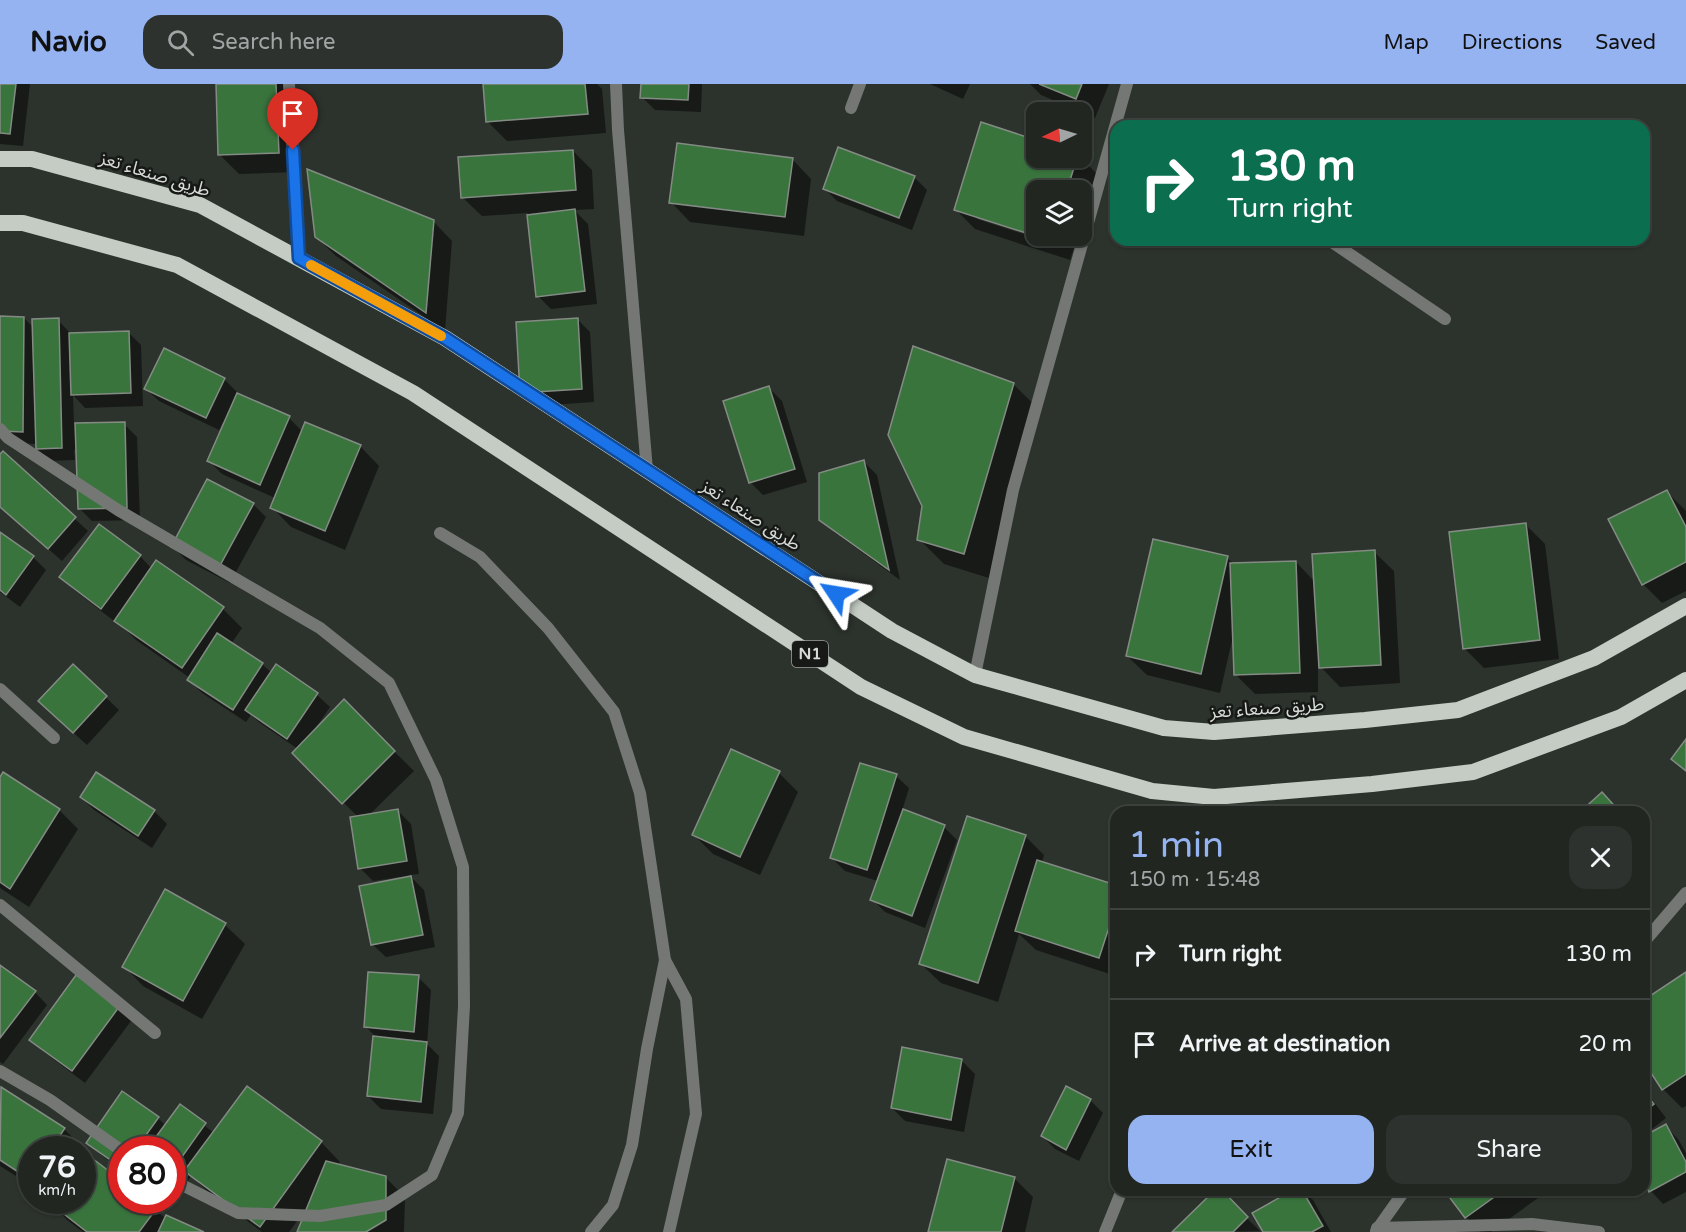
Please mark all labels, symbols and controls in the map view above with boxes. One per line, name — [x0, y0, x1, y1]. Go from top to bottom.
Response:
search box — [143, 15, 563, 69]
text: Navio — [30, 25, 107, 59]
icon: search — [164, 26, 197, 59]
text: Search here — [212, 29, 336, 55]
text: Map — [1383, 30, 1429, 55]
text: Directions — [1462, 30, 1562, 55]
text: Saved — [1595, 30, 1656, 55]
pin — [267, 88, 318, 150]
icon: arrive — [276, 97, 309, 130]
north arrow — [1026, 102, 1092, 168]
map controls — [1026, 102, 1092, 246]
text: 130 m — [1227, 141, 1356, 192]
icon: right — [1128, 144, 1206, 222]
street label: طريق صنعاء تعز — [96, 146, 213, 201]
button: layers — [1026, 180, 1092, 246]
text: Turn right — [1227, 192, 1353, 225]
street label: طريق صنعاء تعز — [696, 474, 805, 555]
position arrow — [804, 562, 868, 626]
road number: N1 — [792, 641, 828, 667]
street label: طريق صنعاء تعز — [1208, 693, 1325, 723]
text: 1 min — [1128, 824, 1224, 867]
button: close — [1569, 826, 1632, 889]
text: 150 m · 15:48 — [1128, 868, 1260, 892]
icon: right — [1128, 938, 1161, 971]
text: Turn right — [1179, 941, 1281, 967]
text: 130 m — [1565, 941, 1632, 967]
icon: arrive — [1128, 1028, 1161, 1061]
text: Arrive at destination — [1179, 1031, 1390, 1057]
text: 20 m — [1578, 1031, 1632, 1057]
button: Exit — [1128, 1115, 1374, 1184]
button: Share — [1386, 1115, 1632, 1184]
speed limit sign: 80 — [108, 1136, 186, 1214]
text: 76 — [38, 1149, 76, 1186]
text: km/h — [38, 1181, 76, 1199]

